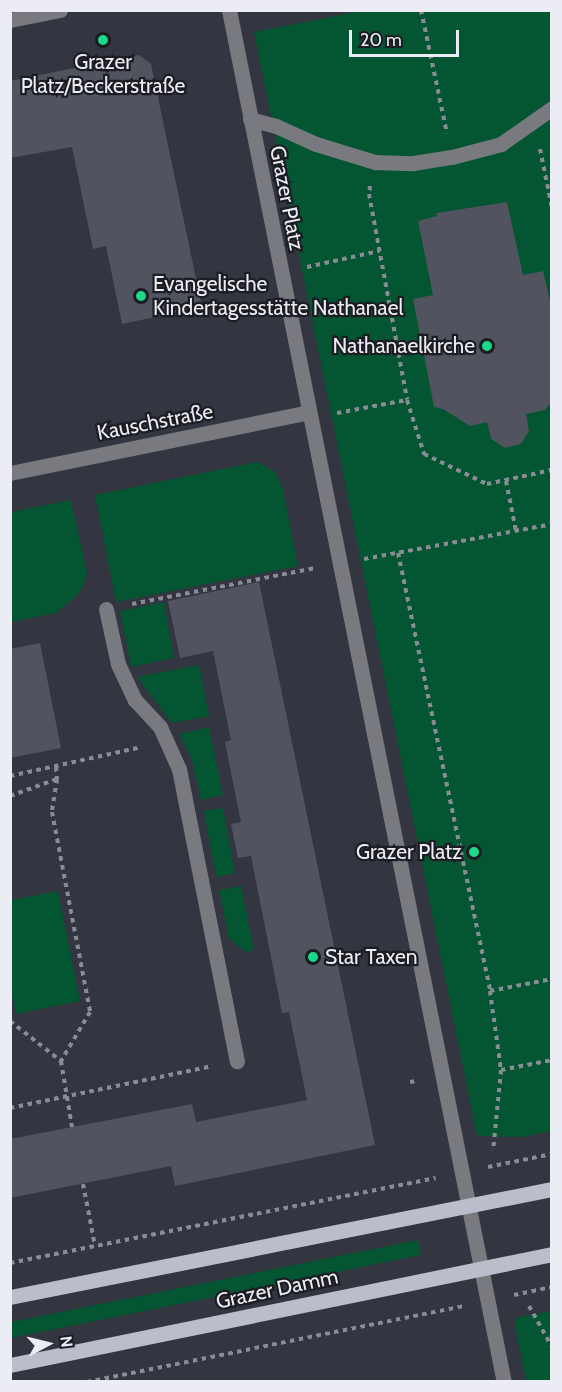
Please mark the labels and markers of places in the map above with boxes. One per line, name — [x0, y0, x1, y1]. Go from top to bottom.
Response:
marker: Grazer Platz/Beckerstraße — [96, 33, 110, 47]
place label: Grazer Platz/Beckerstraße — [21, 49, 185, 99]
place label: Evangelische Kindertagesstätte Nathanael — [153, 271, 403, 321]
marker: Evangelische Kindertagesstätte Nathanael — [134, 289, 148, 303]
place label: Nathanaelkirche — [333, 333, 475, 359]
marker: Nathanaelkirche — [480, 339, 494, 353]
place label: Grazer Platz — [356, 839, 462, 865]
marker: Grazer Platz — [467, 845, 481, 859]
place label: Star Taxen — [325, 944, 418, 970]
marker: Star Taxen — [306, 950, 320, 964]

